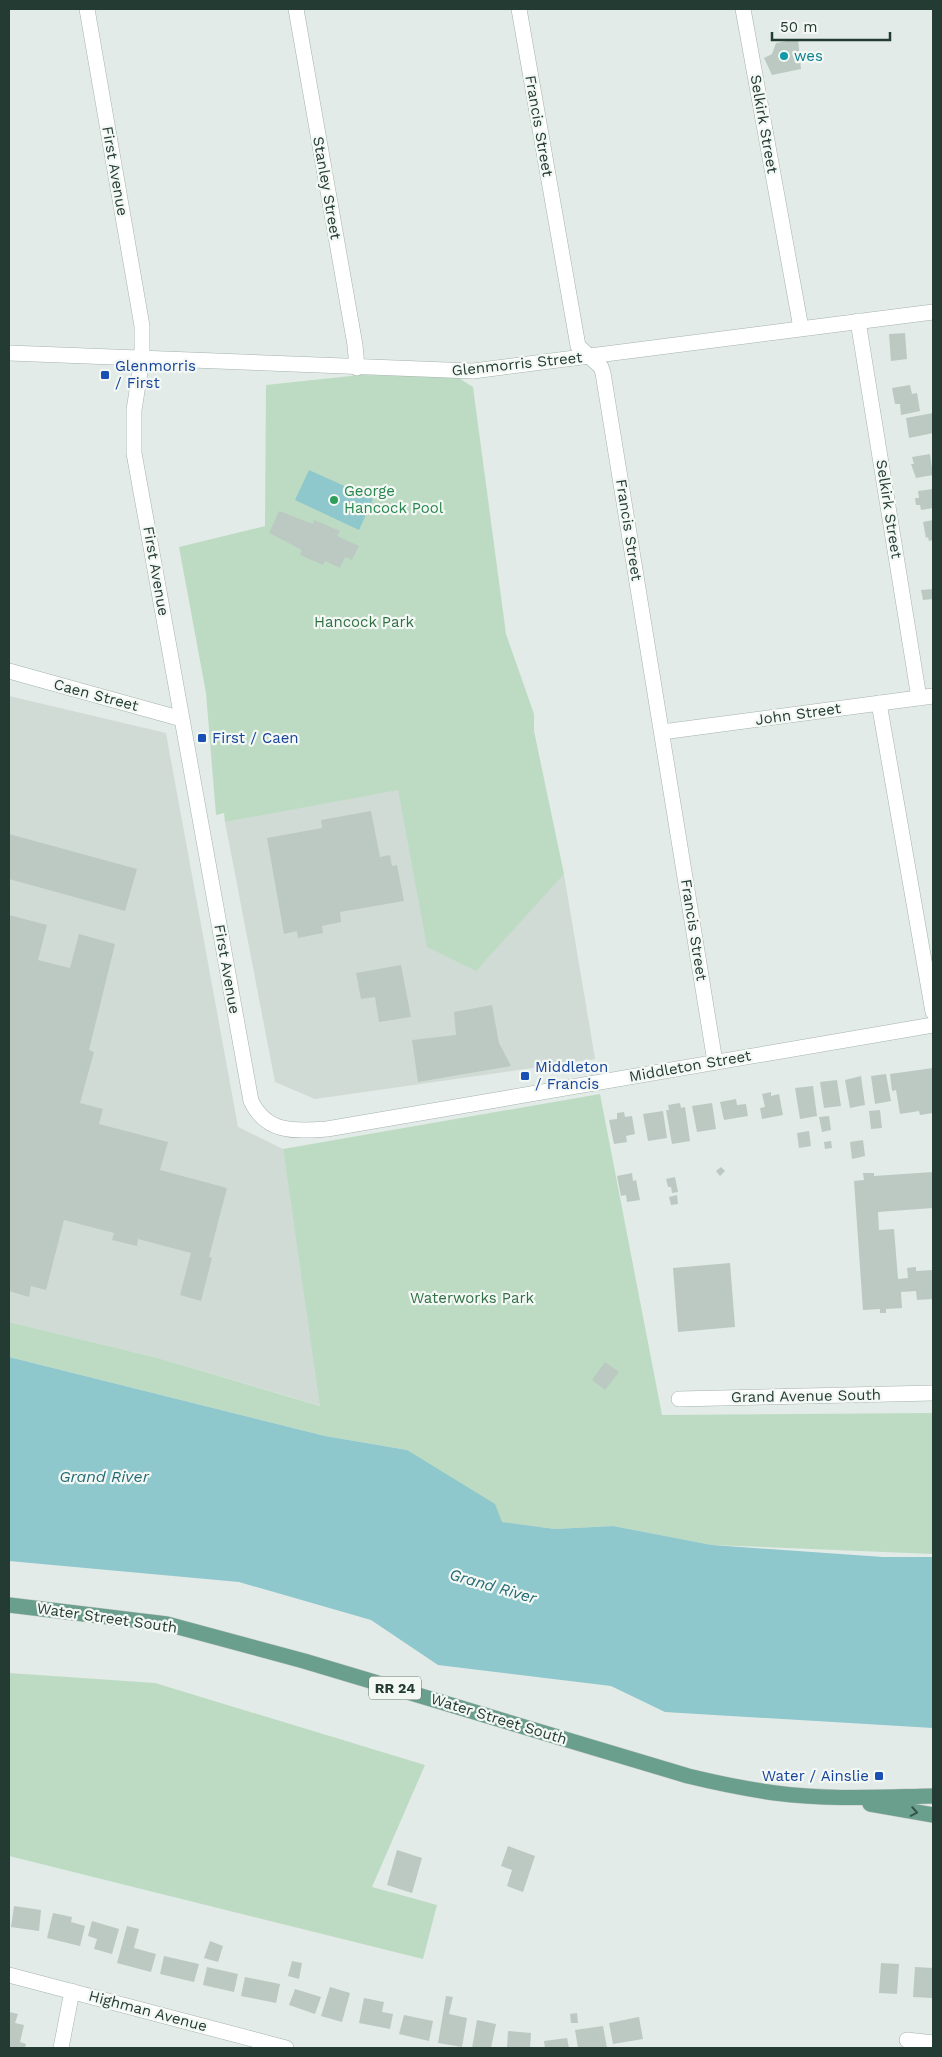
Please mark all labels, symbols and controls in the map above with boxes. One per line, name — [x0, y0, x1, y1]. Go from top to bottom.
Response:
scale bar — [772, 10, 890, 42]
text: 50 m — [780, 18, 817, 36]
place label: wes — [794, 47, 823, 65]
marker: wes — [778, 50, 790, 62]
street label: Selkirk Street — [746, 73, 782, 175]
street label: Francis Street — [521, 74, 557, 179]
street label: First Avenue — [98, 125, 132, 217]
street label: Stanley Street — [309, 135, 345, 242]
street label: Glenmorris Street — [451, 348, 584, 380]
place label: Glenmorris / First — [115, 357, 196, 392]
marker: Glenmorris / First — [99, 369, 111, 381]
street label: Selkirk Street — [872, 458, 906, 560]
street label: Francis Street — [612, 478, 646, 583]
place label: George Hancock Pool — [344, 482, 444, 517]
marker: George Hancock Pool — [328, 494, 340, 506]
street label: First Avenue — [139, 525, 173, 617]
park label: Hancock Park — [314, 613, 415, 631]
street label: Caen Street — [52, 675, 141, 715]
street label: John Street — [754, 699, 843, 729]
place label: First / Caen — [212, 729, 299, 747]
marker: First / Caen — [196, 732, 208, 744]
street label: Francis Street — [677, 878, 711, 983]
street label: First Avenue — [210, 923, 244, 1015]
street label: Middleton Street — [628, 1046, 753, 1086]
place label: Middleton / Francis — [535, 1058, 608, 1093]
marker: Middleton / Francis — [519, 1070, 531, 1082]
park label: Waterworks Park — [410, 1289, 535, 1307]
street label: Grand Avenue South — [731, 1386, 881, 1406]
water label: Grand River — [59, 1467, 150, 1486]
water label: Grand River — [447, 1565, 539, 1608]
street label: Water Street South — [36, 1599, 178, 1637]
road number: RR 24 — [369, 1676, 421, 1700]
street label: Water Street South — [429, 1690, 569, 1748]
place label: Water / Ainslie — [762, 1767, 869, 1785]
marker: Water / Ainslie — [873, 1770, 885, 1782]
one-way arrow — [910, 1806, 919, 1816]
street label: Highman Avenue — [87, 1987, 209, 2035]

